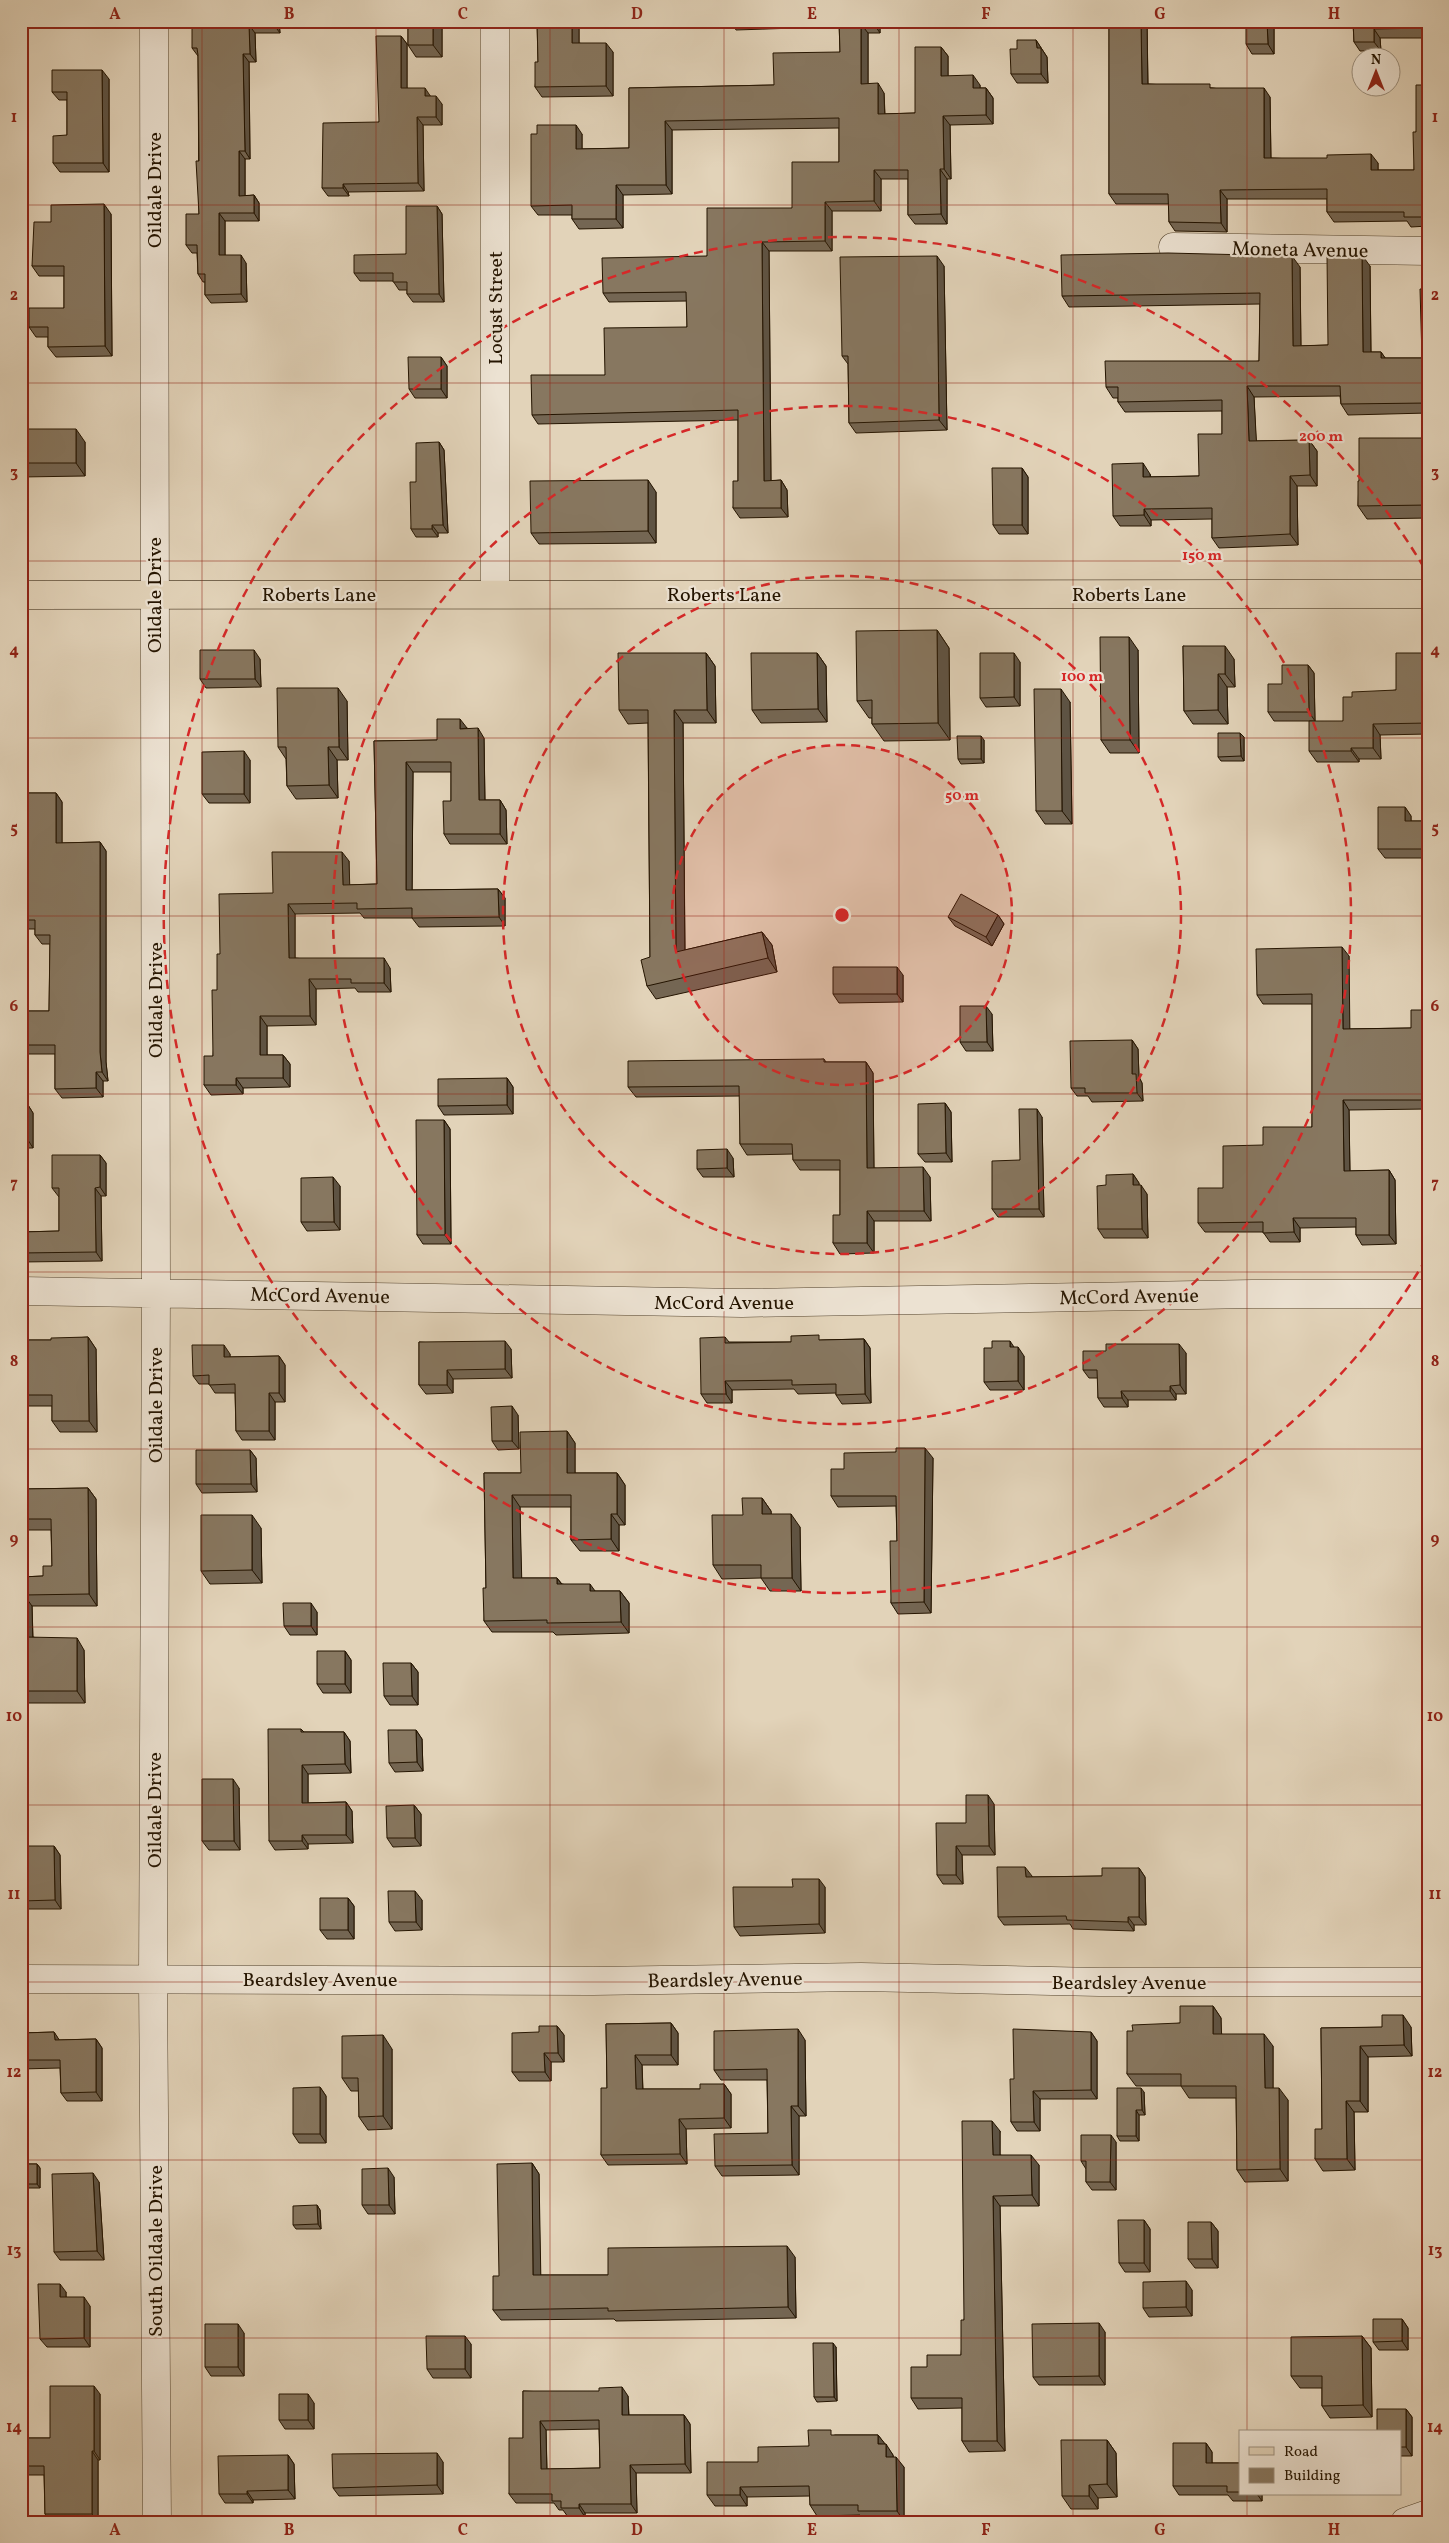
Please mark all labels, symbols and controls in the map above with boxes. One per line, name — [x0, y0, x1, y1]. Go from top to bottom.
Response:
text: A — [109, 4, 121, 26]
text: B — [284, 4, 295, 26]
text: C — [458, 4, 468, 26]
text: D — [631, 4, 643, 26]
text: E — [807, 4, 817, 26]
text: F — [981, 4, 991, 26]
text: G — [1154, 4, 1166, 26]
text: H — [1328, 4, 1340, 26]
north arrow — [1352, 48, 1402, 98]
text: N — [1371, 51, 1381, 70]
text: 1 — [11, 107, 17, 129]
text: 1 — [1432, 107, 1438, 129]
street label: Oildale Drive — [142, 132, 170, 248]
street label: Moneta Avenue — [1231, 236, 1369, 266]
street label: Locust Street — [483, 251, 511, 365]
text: 2 — [10, 285, 18, 307]
text: 2 — [1431, 285, 1439, 307]
text: 200 m — [1299, 427, 1343, 448]
text: 3 — [10, 462, 18, 484]
text: 3 — [1431, 462, 1439, 484]
street label: Oildale Drive — [142, 537, 170, 653]
text: 150 m — [1182, 546, 1222, 567]
street label: Roberts Lane — [262, 582, 376, 610]
street label: Roberts Lane — [667, 582, 781, 610]
street label: Roberts Lane — [1072, 582, 1186, 610]
text: 4 — [9, 640, 19, 662]
text: 4 — [1430, 640, 1440, 662]
text: 100 m — [1061, 667, 1104, 688]
text: 50 m — [945, 786, 979, 807]
text: 5 — [10, 818, 18, 840]
text: 5 — [1431, 818, 1439, 840]
centre of rings — [833, 906, 851, 924]
street label: Oildale Drive — [143, 942, 171, 1058]
text: 6 — [10, 996, 19, 1018]
text: 6 — [1431, 996, 1440, 1018]
text: 7 — [10, 1173, 18, 1195]
text: 7 — [1431, 1173, 1439, 1195]
street label: McCord Avenue — [250, 1282, 390, 1312]
street label: McCord Avenue — [1059, 1283, 1199, 1313]
street label: McCord Avenue — [654, 1290, 794, 1318]
street label: Oildale Drive — [143, 1347, 171, 1463]
text: 8 — [10, 1351, 18, 1373]
text: 8 — [1431, 1351, 1439, 1373]
text: 9 — [10, 1529, 19, 1551]
text: 9 — [1431, 1529, 1440, 1551]
text: 10 — [6, 1706, 22, 1728]
text: 10 — [1427, 1706, 1443, 1728]
street label: Oildale Drive — [142, 1752, 170, 1868]
text: 11 — [8, 1884, 20, 1906]
text: 11 — [1429, 1884, 1441, 1906]
street label: Beardsley Avenue — [647, 1966, 803, 1996]
street label: Beardsley Avenue — [242, 1967, 398, 1995]
street label: Beardsley Avenue — [1051, 1970, 1207, 1998]
text: 12 — [7, 2062, 21, 2084]
text: 12 — [1428, 2062, 1442, 2084]
street label: South Oildale Drive — [143, 2165, 171, 2337]
text: 13 — [7, 2240, 21, 2262]
text: 13 — [1428, 2240, 1442, 2262]
text: 14 — [6, 2417, 22, 2439]
text: 14 — [1427, 2417, 1443, 2439]
legend — [1239, 2430, 1402, 2496]
text: Road — [1284, 2442, 1318, 2463]
text: Building — [1284, 2466, 1341, 2487]
text: A — [109, 2520, 121, 2542]
text: B — [284, 2520, 295, 2542]
text: C — [458, 2520, 468, 2542]
text: D — [631, 2520, 643, 2542]
text: E — [807, 2520, 817, 2542]
text: F — [981, 2520, 991, 2542]
text: G — [1154, 2520, 1166, 2542]
text: H — [1328, 2520, 1340, 2542]

